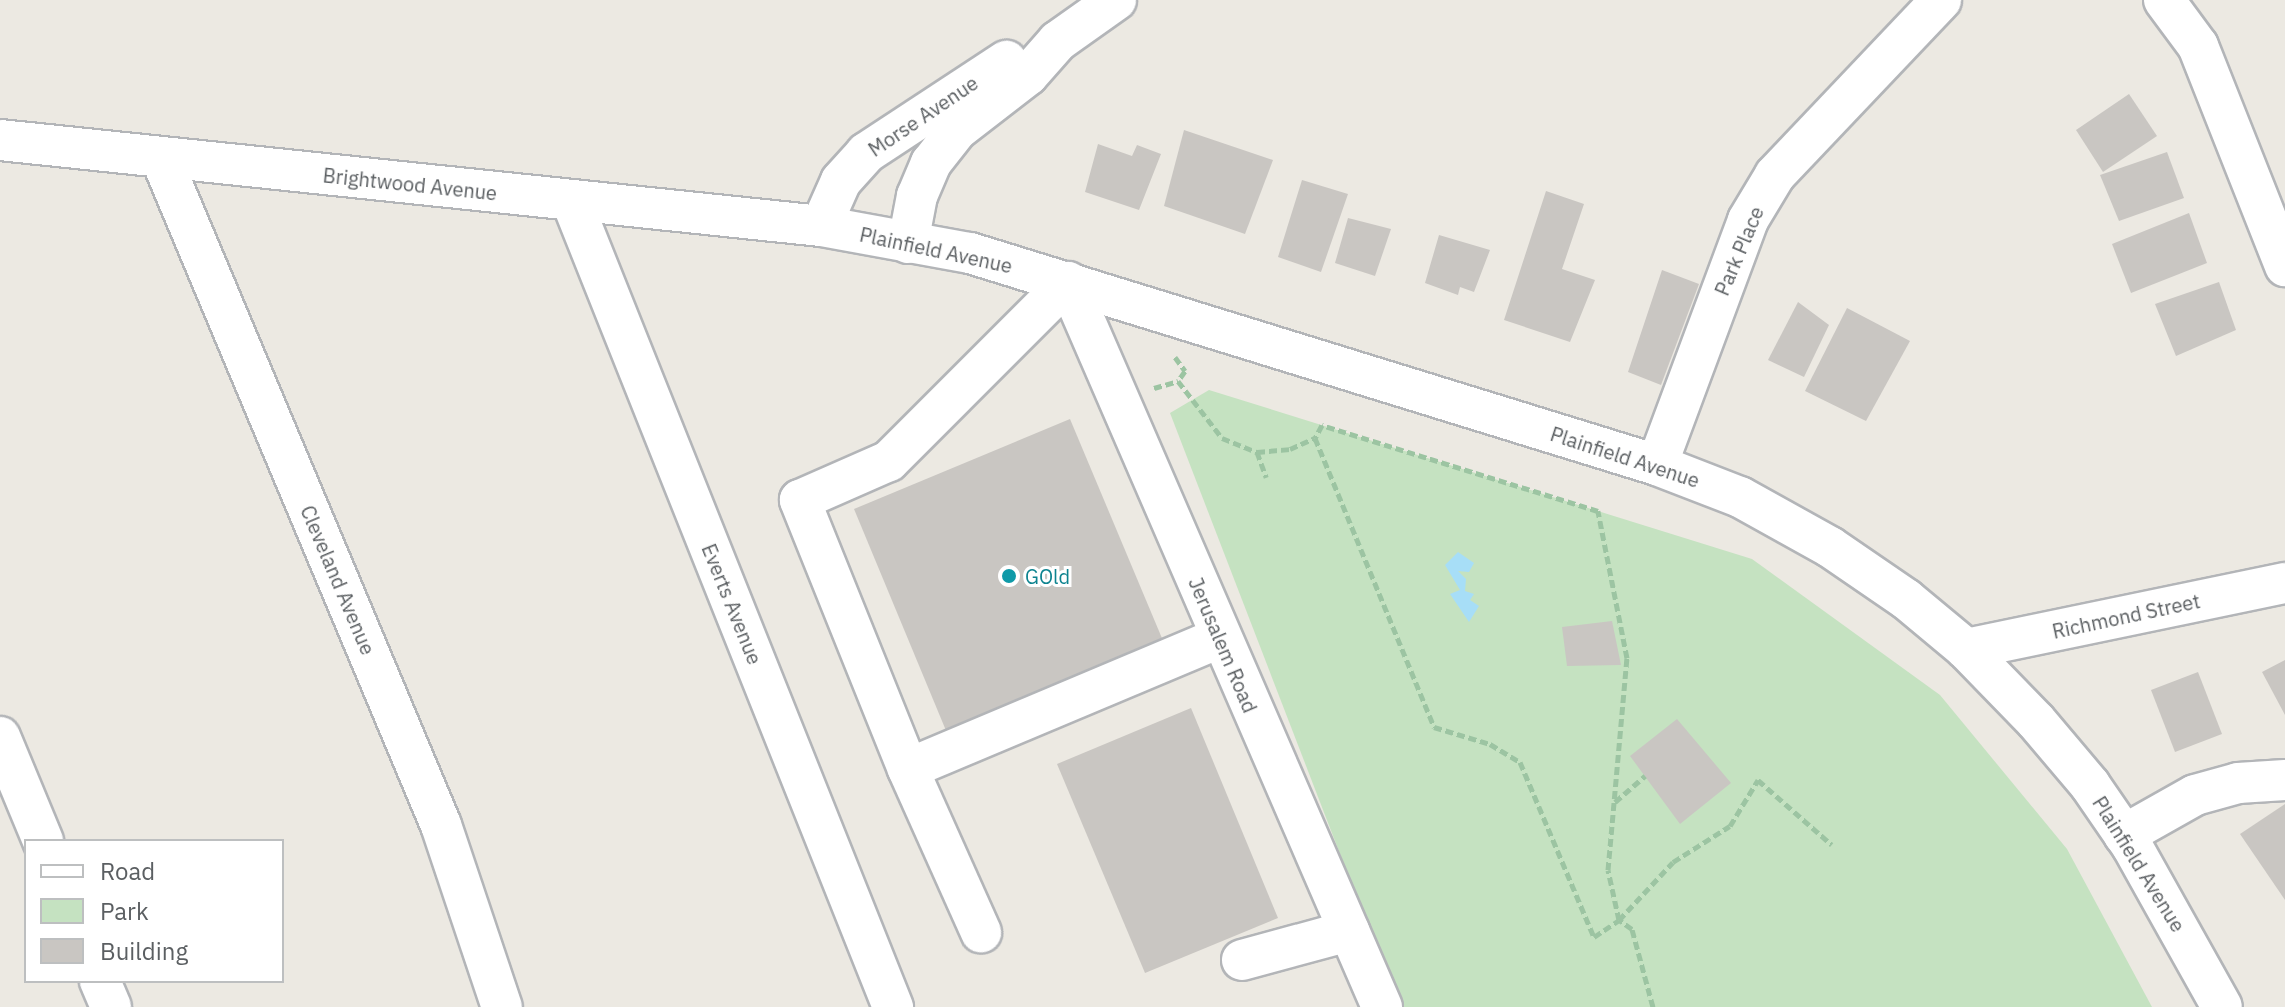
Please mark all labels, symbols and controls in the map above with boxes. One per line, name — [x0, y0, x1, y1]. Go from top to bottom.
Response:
street label: Morse Avenue — [864, 71, 982, 161]
street label: Brightwood Avenue — [322, 163, 498, 205]
street label: Park Place — [1710, 203, 1768, 299]
street label: Plainfield Avenue — [857, 222, 1015, 278]
street label: Plainfield Avenue — [1547, 422, 1703, 492]
street label: Cleveland Avenue — [296, 502, 380, 658]
street label: Everts Avenue — [697, 540, 767, 668]
place label: GOld — [1025, 564, 1070, 588]
marker: GOld — [1000, 567, 1018, 585]
street label: Jerusalem Road — [1184, 574, 1262, 716]
street label: Richmond Street — [2050, 589, 2202, 643]
street label: Plainfield Avenue — [2088, 792, 2190, 936]
legend — [24, 839, 284, 983]
text: Road — [100, 855, 155, 887]
text: Park — [100, 895, 149, 927]
text: Building — [100, 935, 188, 967]

